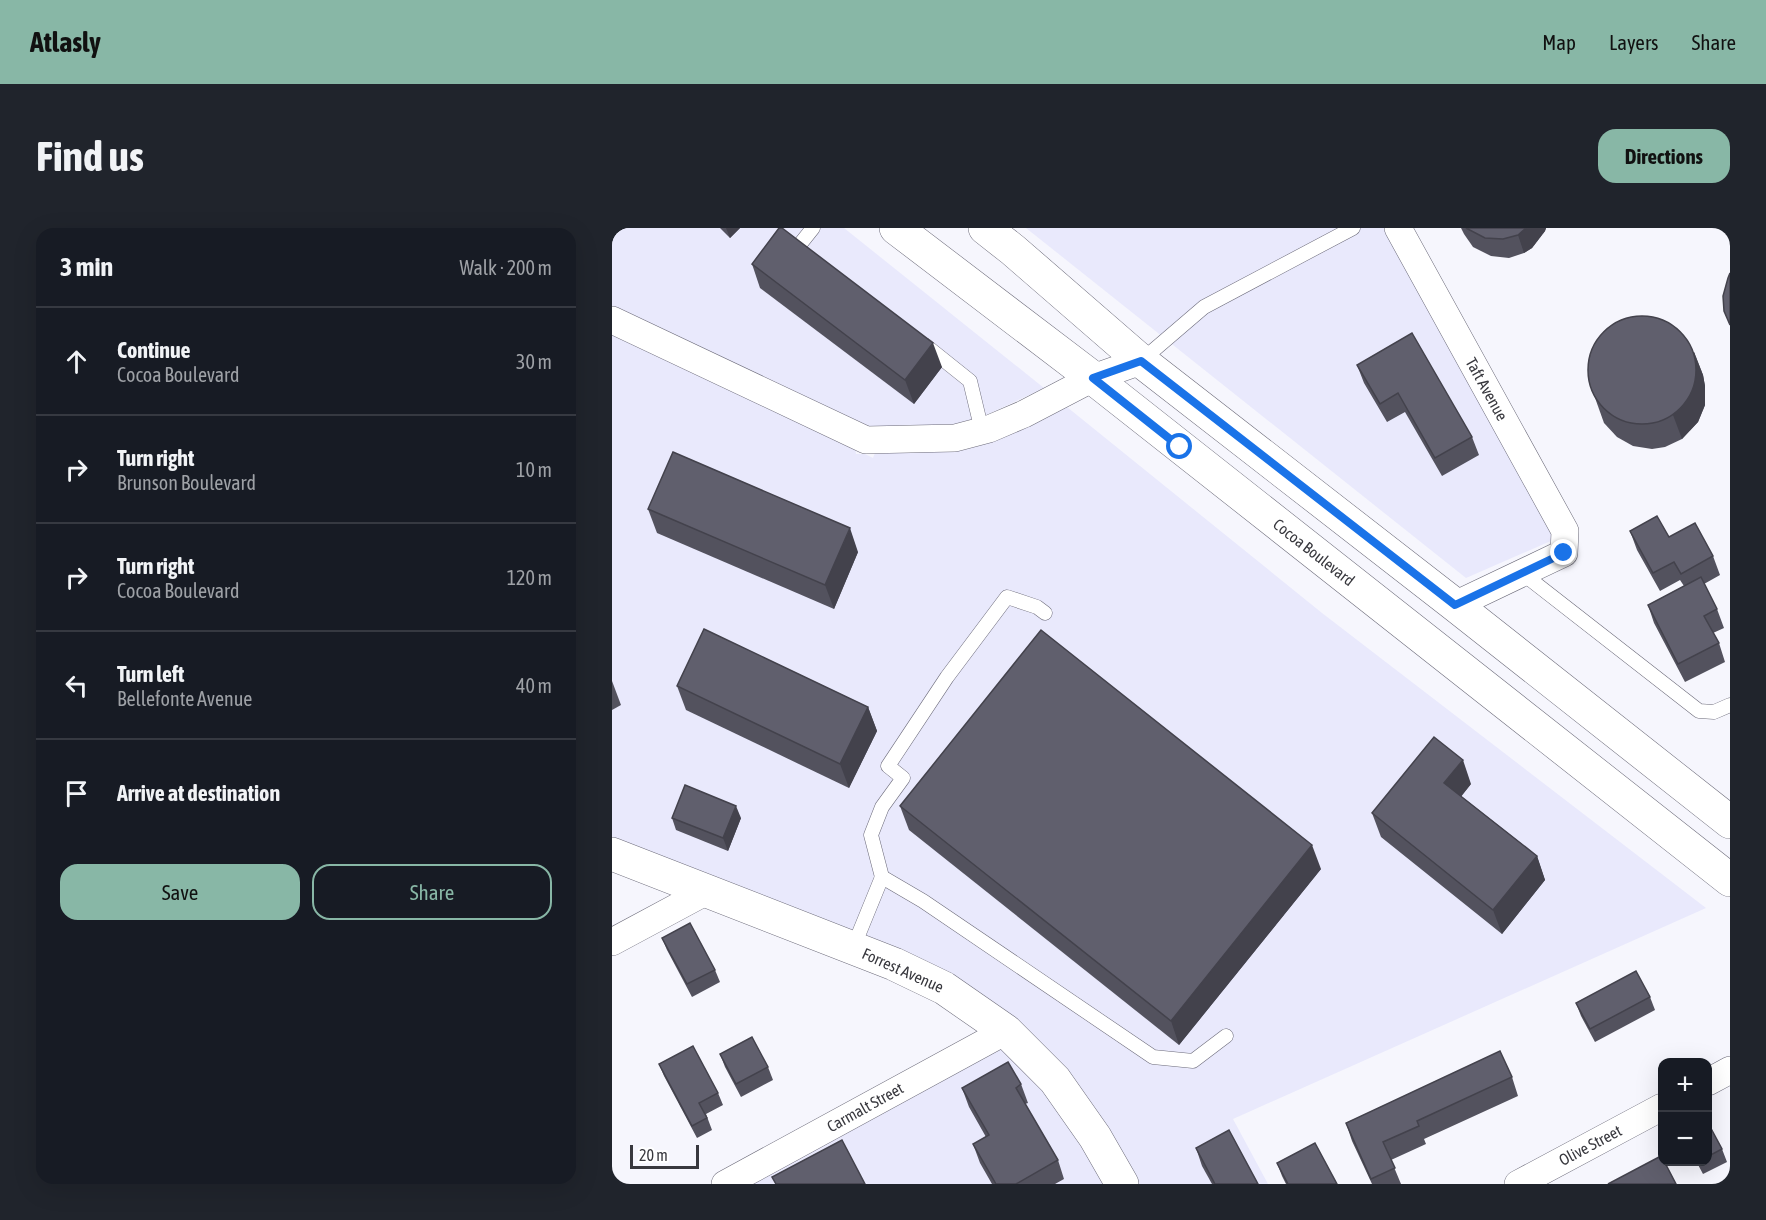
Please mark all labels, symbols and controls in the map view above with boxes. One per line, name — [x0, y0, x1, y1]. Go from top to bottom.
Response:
text: Atlasly — [30, 26, 101, 58]
text: Map — [1542, 30, 1576, 54]
text: Layers — [1609, 30, 1659, 54]
text: Share — [1692, 30, 1736, 54]
button: Directions — [1598, 129, 1730, 183]
text: Find us — [36, 132, 144, 180]
text: 3 min — [60, 252, 113, 282]
text: Walk · 200 m — [460, 256, 552, 279]
text: Continue — [117, 337, 191, 363]
icon: ahead — [60, 345, 93, 378]
text: 30 m — [516, 350, 552, 373]
street label: Taft Avenue — [1462, 355, 1512, 423]
text: Cocoa Boulevard — [117, 363, 239, 386]
route start — [1166, 433, 1192, 459]
text: Turn right — [117, 445, 194, 471]
icon: right — [60, 453, 93, 486]
text: 10 m — [516, 458, 552, 481]
text: Brunson Boulevard — [117, 471, 256, 494]
street label: Cocoa Boulevard — [1270, 515, 1358, 589]
route end — [1550, 539, 1576, 565]
text: Turn right — [117, 553, 194, 579]
icon: right — [60, 561, 93, 594]
text: 120 m — [507, 566, 552, 589]
text: Cocoa Boulevard — [117, 579, 239, 602]
text: Turn left — [117, 661, 184, 687]
icon: left — [60, 669, 93, 702]
text: 40 m — [516, 674, 552, 697]
text: Bellefonte Avenue — [117, 687, 252, 710]
icon: arrive — [60, 777, 93, 810]
text: Arrive at destination — [117, 780, 280, 806]
button: Save — [60, 864, 300, 920]
button: Share — [312, 864, 552, 920]
street label: Forrest Avenue — [860, 944, 946, 996]
map controls — [1658, 1058, 1712, 1166]
button: + — [1658, 1058, 1712, 1112]
street label: Carmalt Street — [824, 1078, 907, 1135]
button: − — [1658, 1112, 1712, 1166]
street label: Olive Street — [1556, 1121, 1625, 1169]
scale bar — [630, 1142, 699, 1170]
text: 20 m — [639, 1146, 668, 1164]

